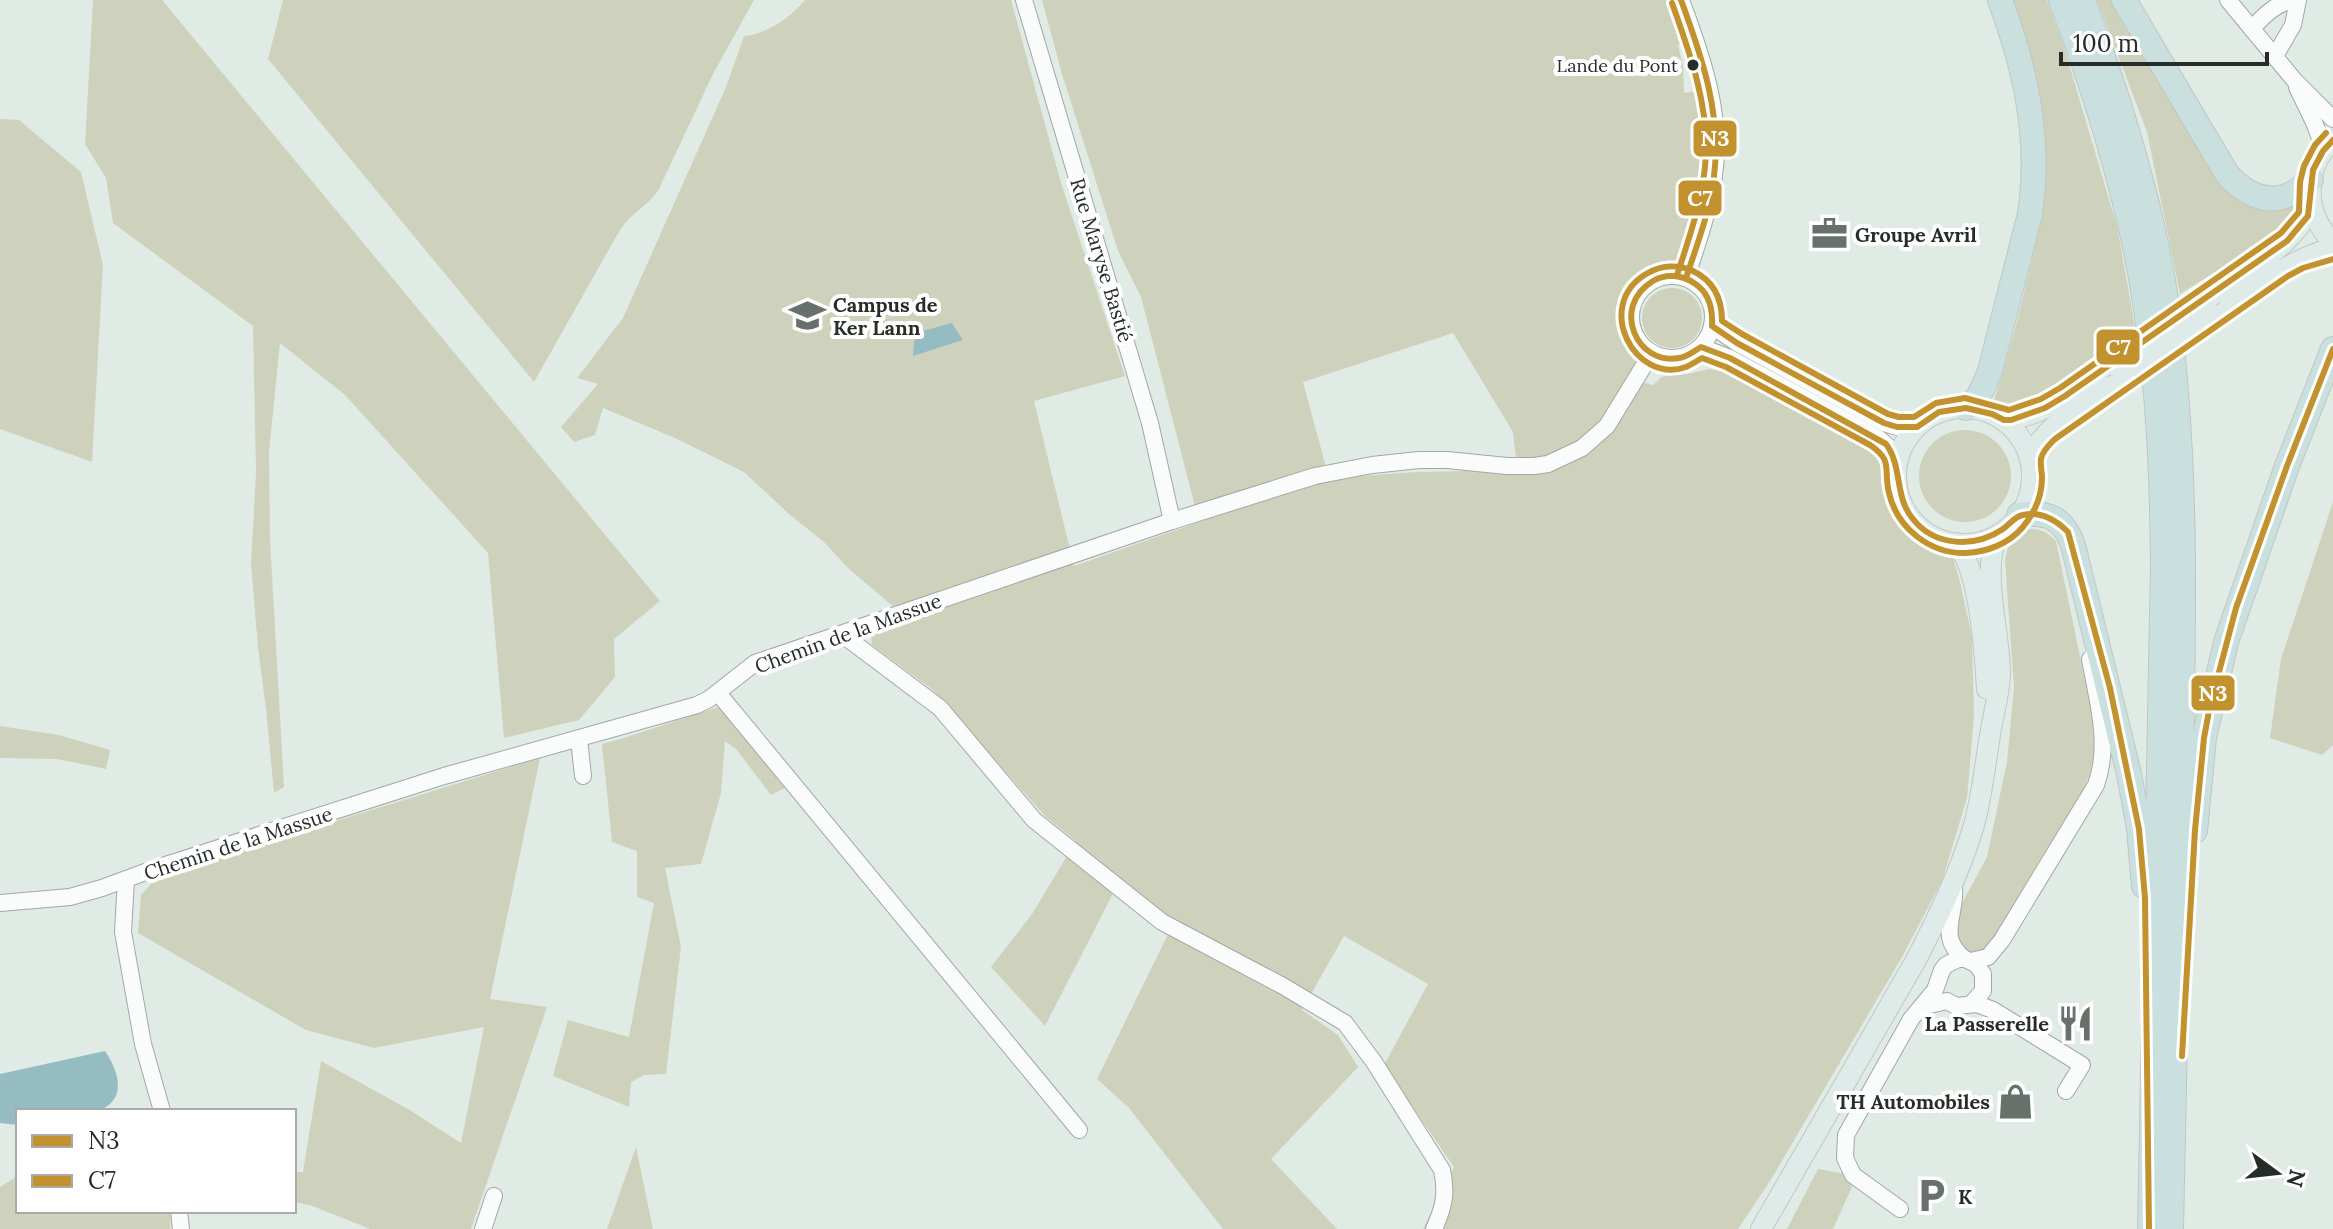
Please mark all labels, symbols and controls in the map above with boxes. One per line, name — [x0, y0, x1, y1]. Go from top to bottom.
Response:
scale bar — [2061, 16, 2267, 66]
text: 100 m — [2073, 28, 2139, 59]
place label: Lande du Pont — [1557, 54, 1678, 77]
marker: Lande du Pont — [1685, 57, 1701, 73]
line badge: N3 — [1692, 119, 1738, 158]
text: N3 — [1700, 124, 1730, 152]
street label: Rue Maryse Bastié — [1065, 175, 1139, 345]
line badge: C7 — [1677, 179, 1723, 217]
text: C7 — [1687, 184, 1713, 212]
office icon: Groupe Avril — [1810, 215, 1848, 253]
place label: Groupe Avril — [1855, 222, 1977, 247]
place label: Campus de Ker Lann — [833, 292, 938, 340]
school or university icon: Campus de Ker Lann — [788, 296, 826, 334]
line badge: C7 — [2095, 328, 2141, 366]
text: C7 — [2105, 333, 2131, 361]
street label: Chemin de la Massue — [751, 588, 945, 678]
line badge: N3 — [2190, 674, 2236, 712]
text: N3 — [2198, 679, 2228, 707]
street label: Chemin de la Massue — [141, 801, 336, 885]
restaurant icon: La Passerelle — [2056, 1004, 2094, 1042]
place label: La Passerelle — [1925, 1011, 2049, 1036]
shop icon: TH Automobiles — [1997, 1082, 2035, 1120]
place label: TH Automobiles — [1836, 1089, 1990, 1114]
legend — [16, 1109, 296, 1213]
text: N3 — [88, 1125, 120, 1156]
north arrow — [2237, 1133, 2317, 1213]
text: C7 — [88, 1165, 116, 1196]
text: N — [2281, 1166, 2312, 1190]
parking icon: K — [1913, 1177, 1951, 1215]
place label: K — [1958, 1184, 1973, 1209]

